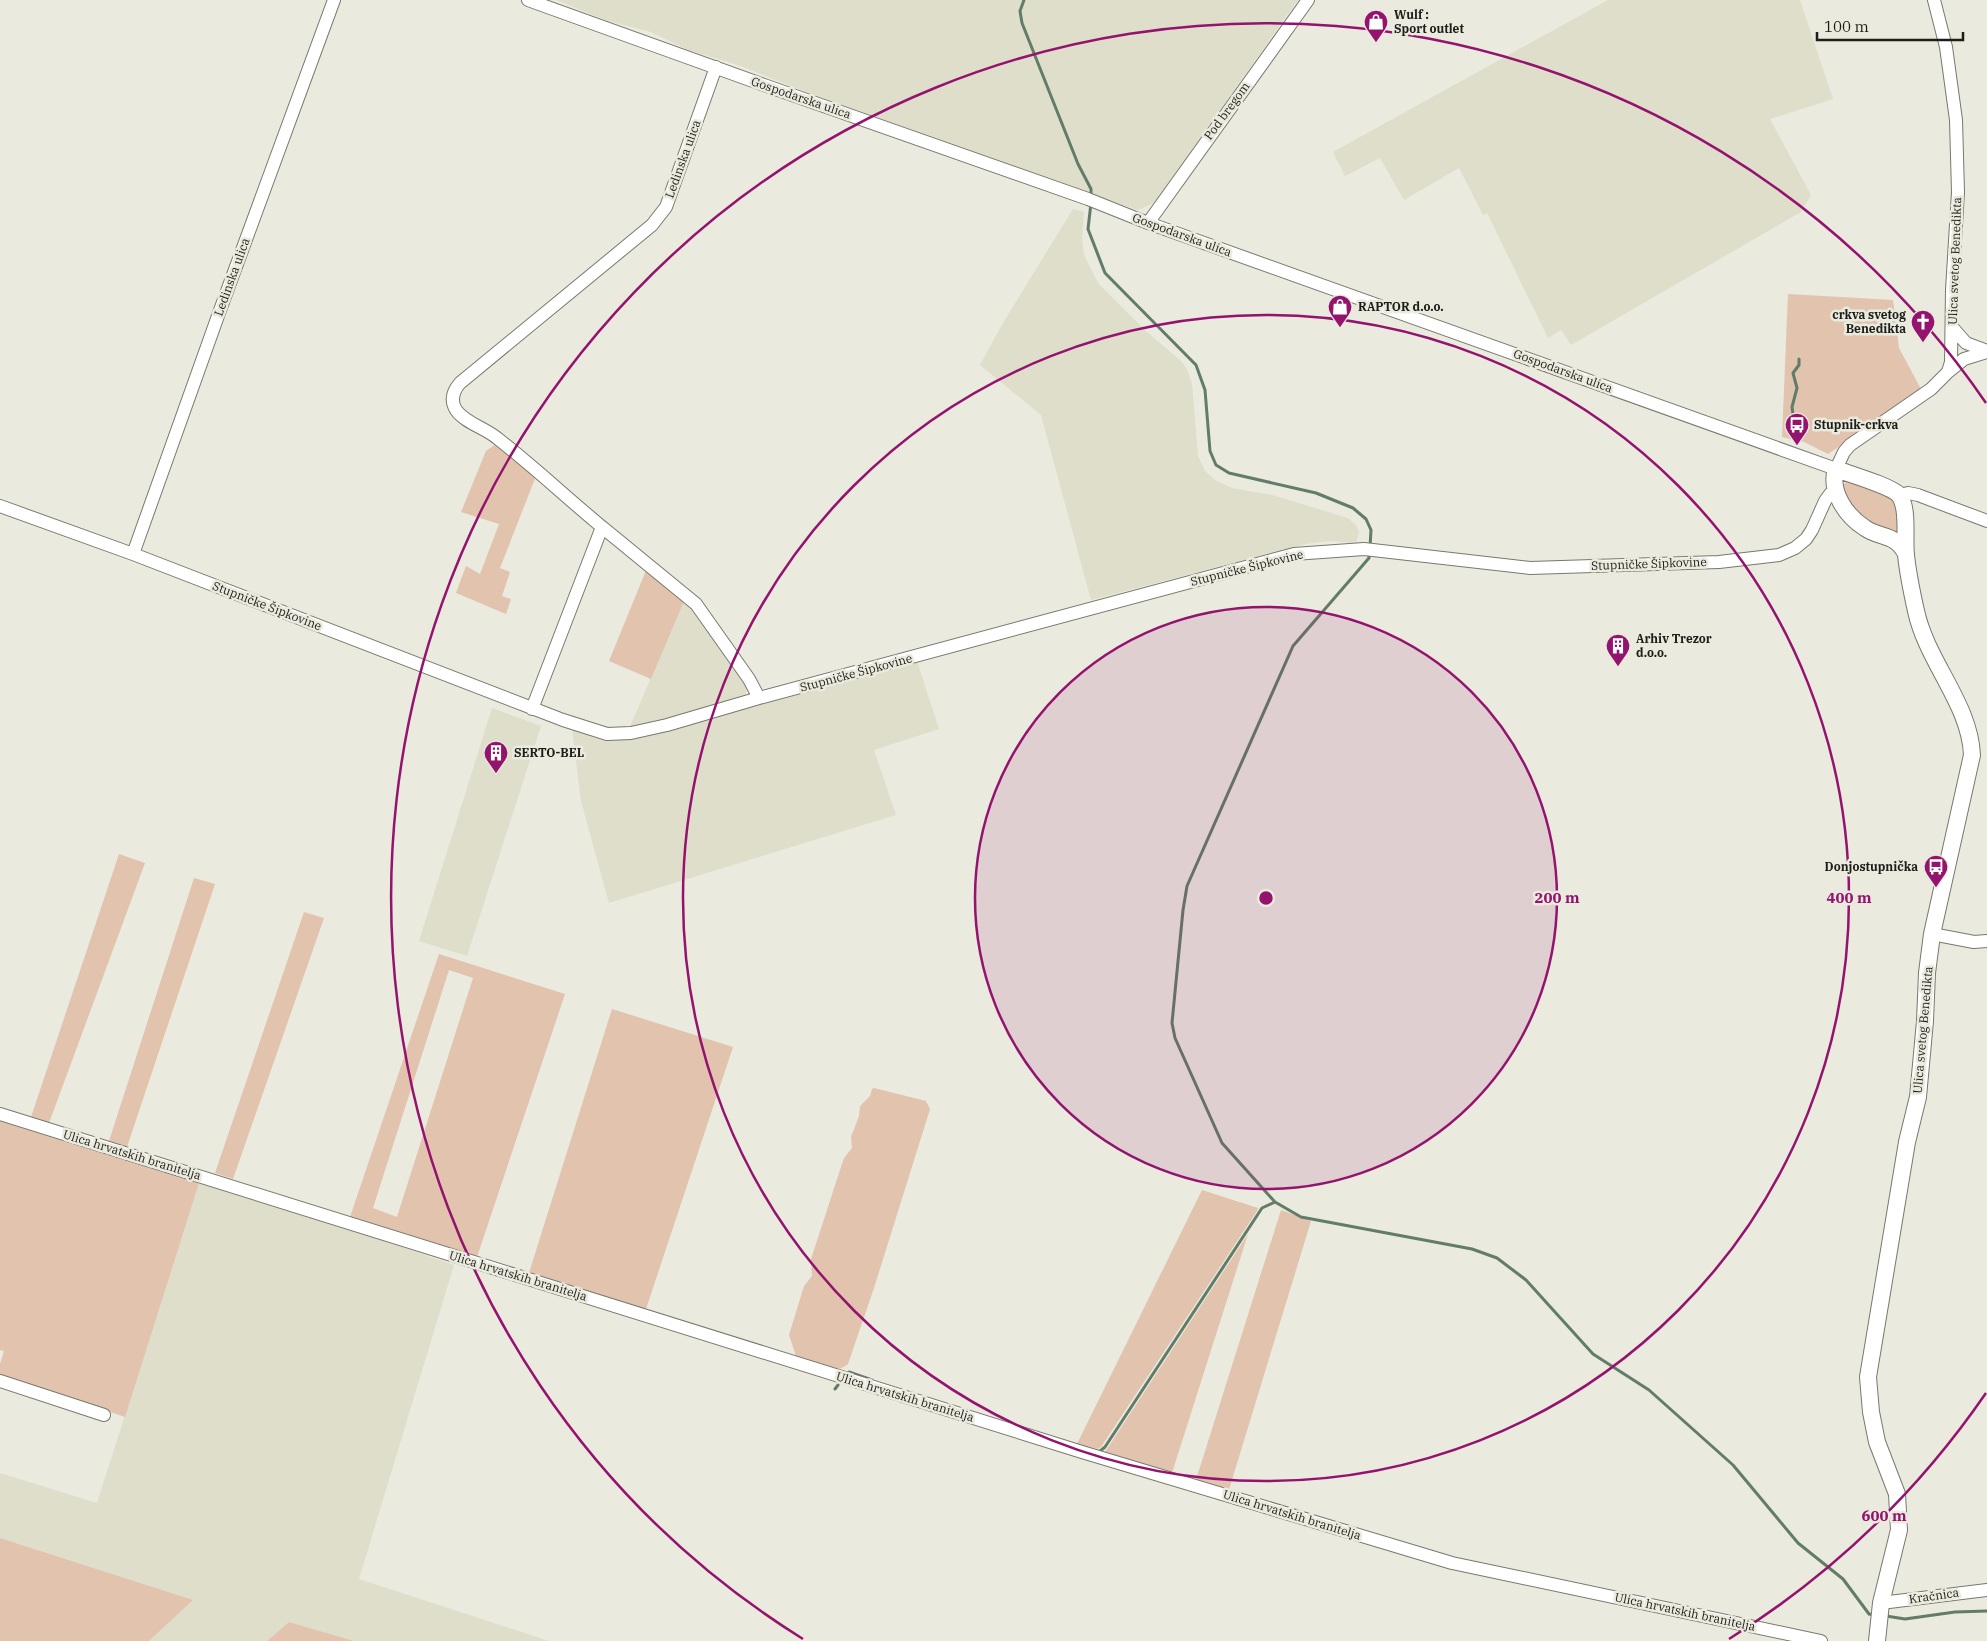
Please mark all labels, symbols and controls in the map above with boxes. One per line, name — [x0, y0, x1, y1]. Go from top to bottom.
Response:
place label: Wulf : Sport outlet — [1394, 7, 1464, 36]
shop icon: Wulf : Sport outlet — [1363, 9, 1389, 43]
scale bar — [1817, 10, 1963, 42]
text: 100 m — [1824, 17, 1869, 36]
street label: Gospodarska ulica — [749, 73, 853, 122]
street label: Pod bregom — [1201, 78, 1253, 143]
street label: Ledinska ulica — [661, 117, 704, 200]
street label: Ulica svetog Benedikta — [1945, 196, 1964, 325]
street label: Gospodarska ulica — [1130, 210, 1234, 260]
street label: Ledinska ulica — [210, 235, 253, 318]
shop icon: RAPTOR d.o.o. — [1327, 294, 1353, 328]
place label: RAPTOR d.o.o. — [1358, 299, 1444, 314]
place label: crkva svetog Benedikta — [1832, 307, 1906, 336]
church icon: crkva svetog Benedikta — [1910, 309, 1936, 343]
street label: Gospodarska ulica — [1511, 346, 1615, 396]
bus stop icon: Stupnik-crkva — [1784, 412, 1810, 446]
place label: Stupnik-crkva — [1814, 417, 1898, 432]
street label: Stupničke Šipkovine — [1189, 546, 1305, 589]
street label: Stupničke Šipkovine — [1591, 554, 1707, 573]
street label: Stupničke Šipkovine — [210, 578, 324, 633]
place label: Arhiv Trezor d.o.o. — [1636, 631, 1712, 660]
building icon: Arhiv Trezor d.o.o. — [1605, 633, 1631, 667]
street label: Stupničke Šipkovine — [798, 650, 914, 695]
building icon: SERTO-BEL — [483, 740, 509, 774]
place label: SERTO-BEL — [514, 745, 584, 760]
bus stop icon: Donjostupnička — [1923, 854, 1949, 888]
place label: Donjostupnička — [1825, 859, 1918, 874]
text: 200 m — [1534, 888, 1580, 907]
text: 400 m — [1826, 888, 1872, 907]
centre of rings — [1257, 889, 1275, 907]
street label: Ulica svetog Benedikta — [1909, 965, 1936, 1094]
street label: Ulica hrvatskih branitelja — [61, 1126, 203, 1183]
street label: Ulica hrvatskih branitelja — [447, 1247, 589, 1304]
street label: Ulica hrvatskih branitelja — [834, 1368, 976, 1425]
street label: Ulica hrvatskih branitelja — [1221, 1486, 1363, 1543]
text: 600 m — [1861, 1506, 1907, 1525]
street label: Kračnica — [1908, 1584, 1960, 1606]
street label: Ulica hrvatskih branitelja — [1613, 1589, 1757, 1634]

